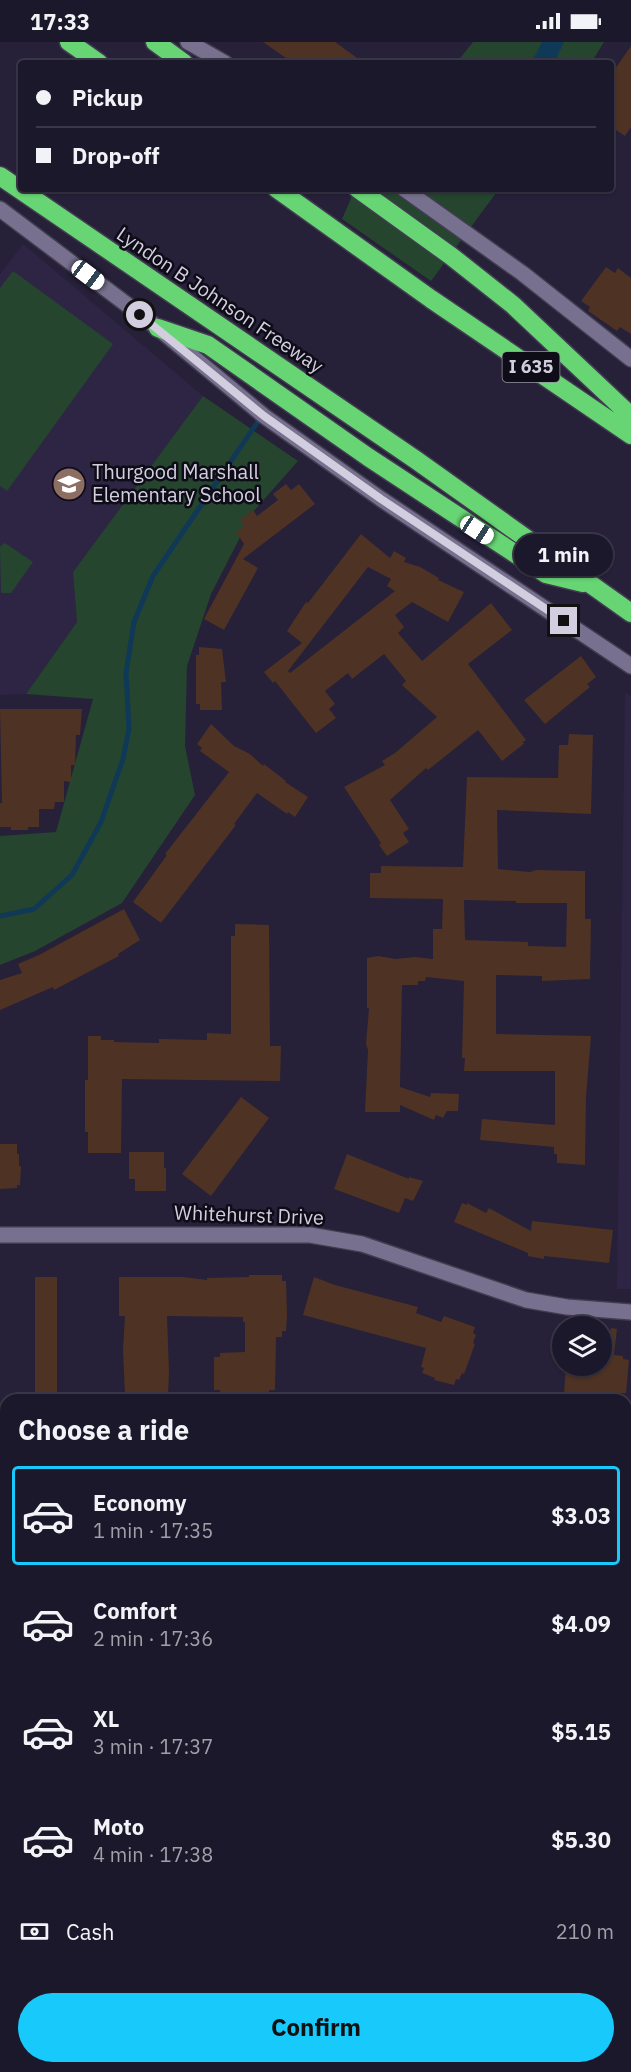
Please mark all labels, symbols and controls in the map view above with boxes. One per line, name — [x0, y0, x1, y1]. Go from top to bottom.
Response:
text: 17:33 — [30, 7, 90, 36]
text: Pickup — [72, 83, 143, 112]
text: Drop-off — [72, 141, 159, 170]
street label: Lyndon B Johnson Freeway — [112, 220, 329, 379]
car — [68, 257, 108, 293]
route start — [126, 301, 153, 328]
road number: I 635 — [502, 352, 560, 382]
place label: Thurgood Marshall Elementary School — [92, 458, 261, 508]
school or university icon: Thurgood Marshall Elementary School — [51, 466, 87, 502]
car — [457, 513, 497, 547]
callout: 1 min — [514, 534, 614, 576]
text: 1 min — [537, 541, 590, 568]
route end — [550, 607, 577, 634]
street label: Whitehurst Drive — [174, 1198, 324, 1231]
map controls — [552, 1316, 612, 1376]
button: layers — [552, 1316, 612, 1376]
text: Choose a ride — [18, 1412, 189, 1447]
text: Economy — [93, 1488, 187, 1517]
icon: car — [21, 1489, 75, 1543]
text: $3.03 — [551, 1501, 611, 1530]
text: 1 min · 17:35 — [93, 1517, 213, 1544]
text: Comfort — [93, 1596, 177, 1625]
icon: car — [21, 1597, 75, 1651]
text: $4.09 — [551, 1609, 611, 1638]
text: 2 min · 17:36 — [93, 1625, 213, 1652]
text: XL — [93, 1704, 119, 1733]
icon: car — [21, 1705, 75, 1759]
text: $5.15 — [551, 1717, 611, 1746]
text: 3 min · 17:37 — [93, 1733, 213, 1760]
text: Moto — [93, 1812, 144, 1841]
icon: car — [21, 1813, 75, 1867]
text: $5.30 — [551, 1825, 611, 1854]
text: 4 min · 17:38 — [93, 1841, 213, 1868]
icon: cash — [18, 1915, 51, 1948]
text: Cash — [66, 1917, 115, 1946]
text: 210 m — [556, 1918, 614, 1945]
button: Confirm — [18, 1993, 614, 2062]

